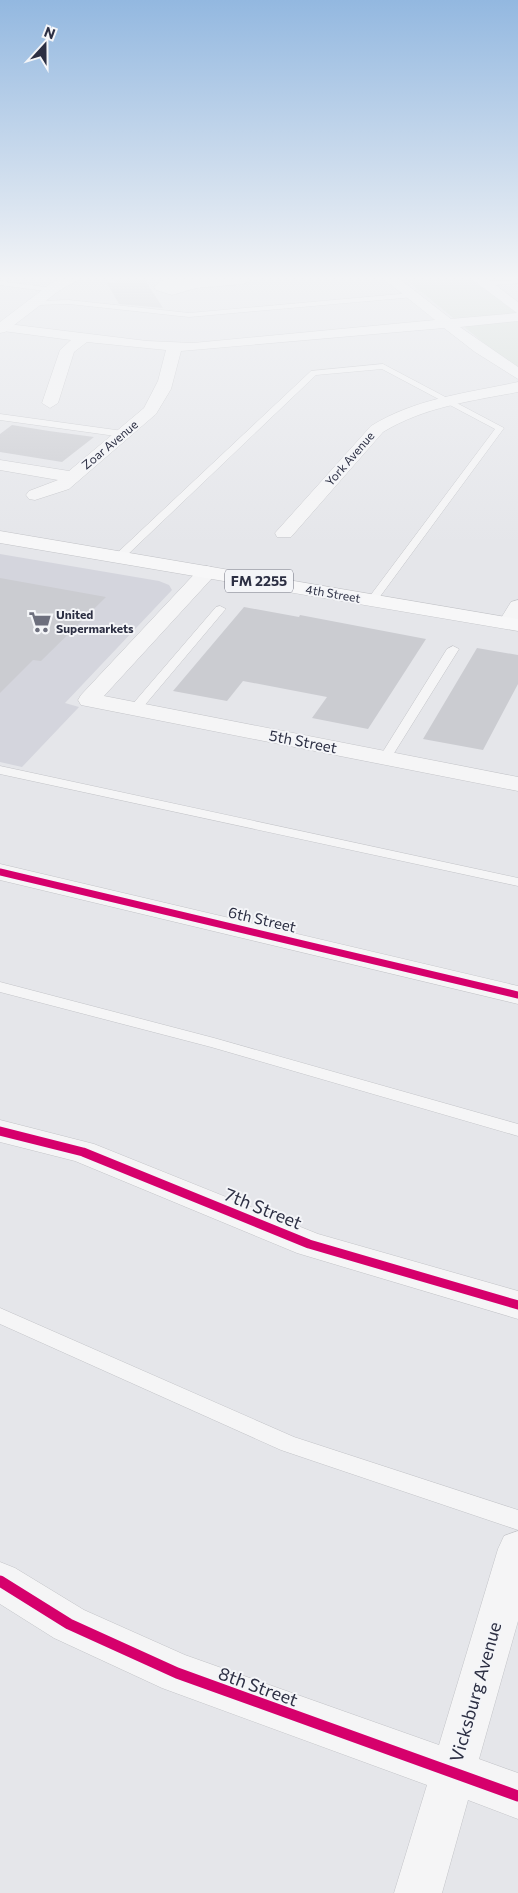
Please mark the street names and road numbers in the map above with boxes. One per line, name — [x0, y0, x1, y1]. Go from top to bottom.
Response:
street label: Zoar Avenue — [79, 417, 140, 472]
street label: York Avenue — [322, 428, 377, 488]
road number: FM 2255 — [225, 570, 293, 592]
street label: 4th Street — [305, 581, 362, 605]
street label: 5th Street — [268, 726, 339, 756]
street label: 6th Street — [227, 902, 298, 936]
street label: 7th Street — [221, 1183, 305, 1234]
street label: Vicksburg Avenue — [444, 1619, 506, 1764]
street label: 8th Street — [216, 1662, 301, 1711]

